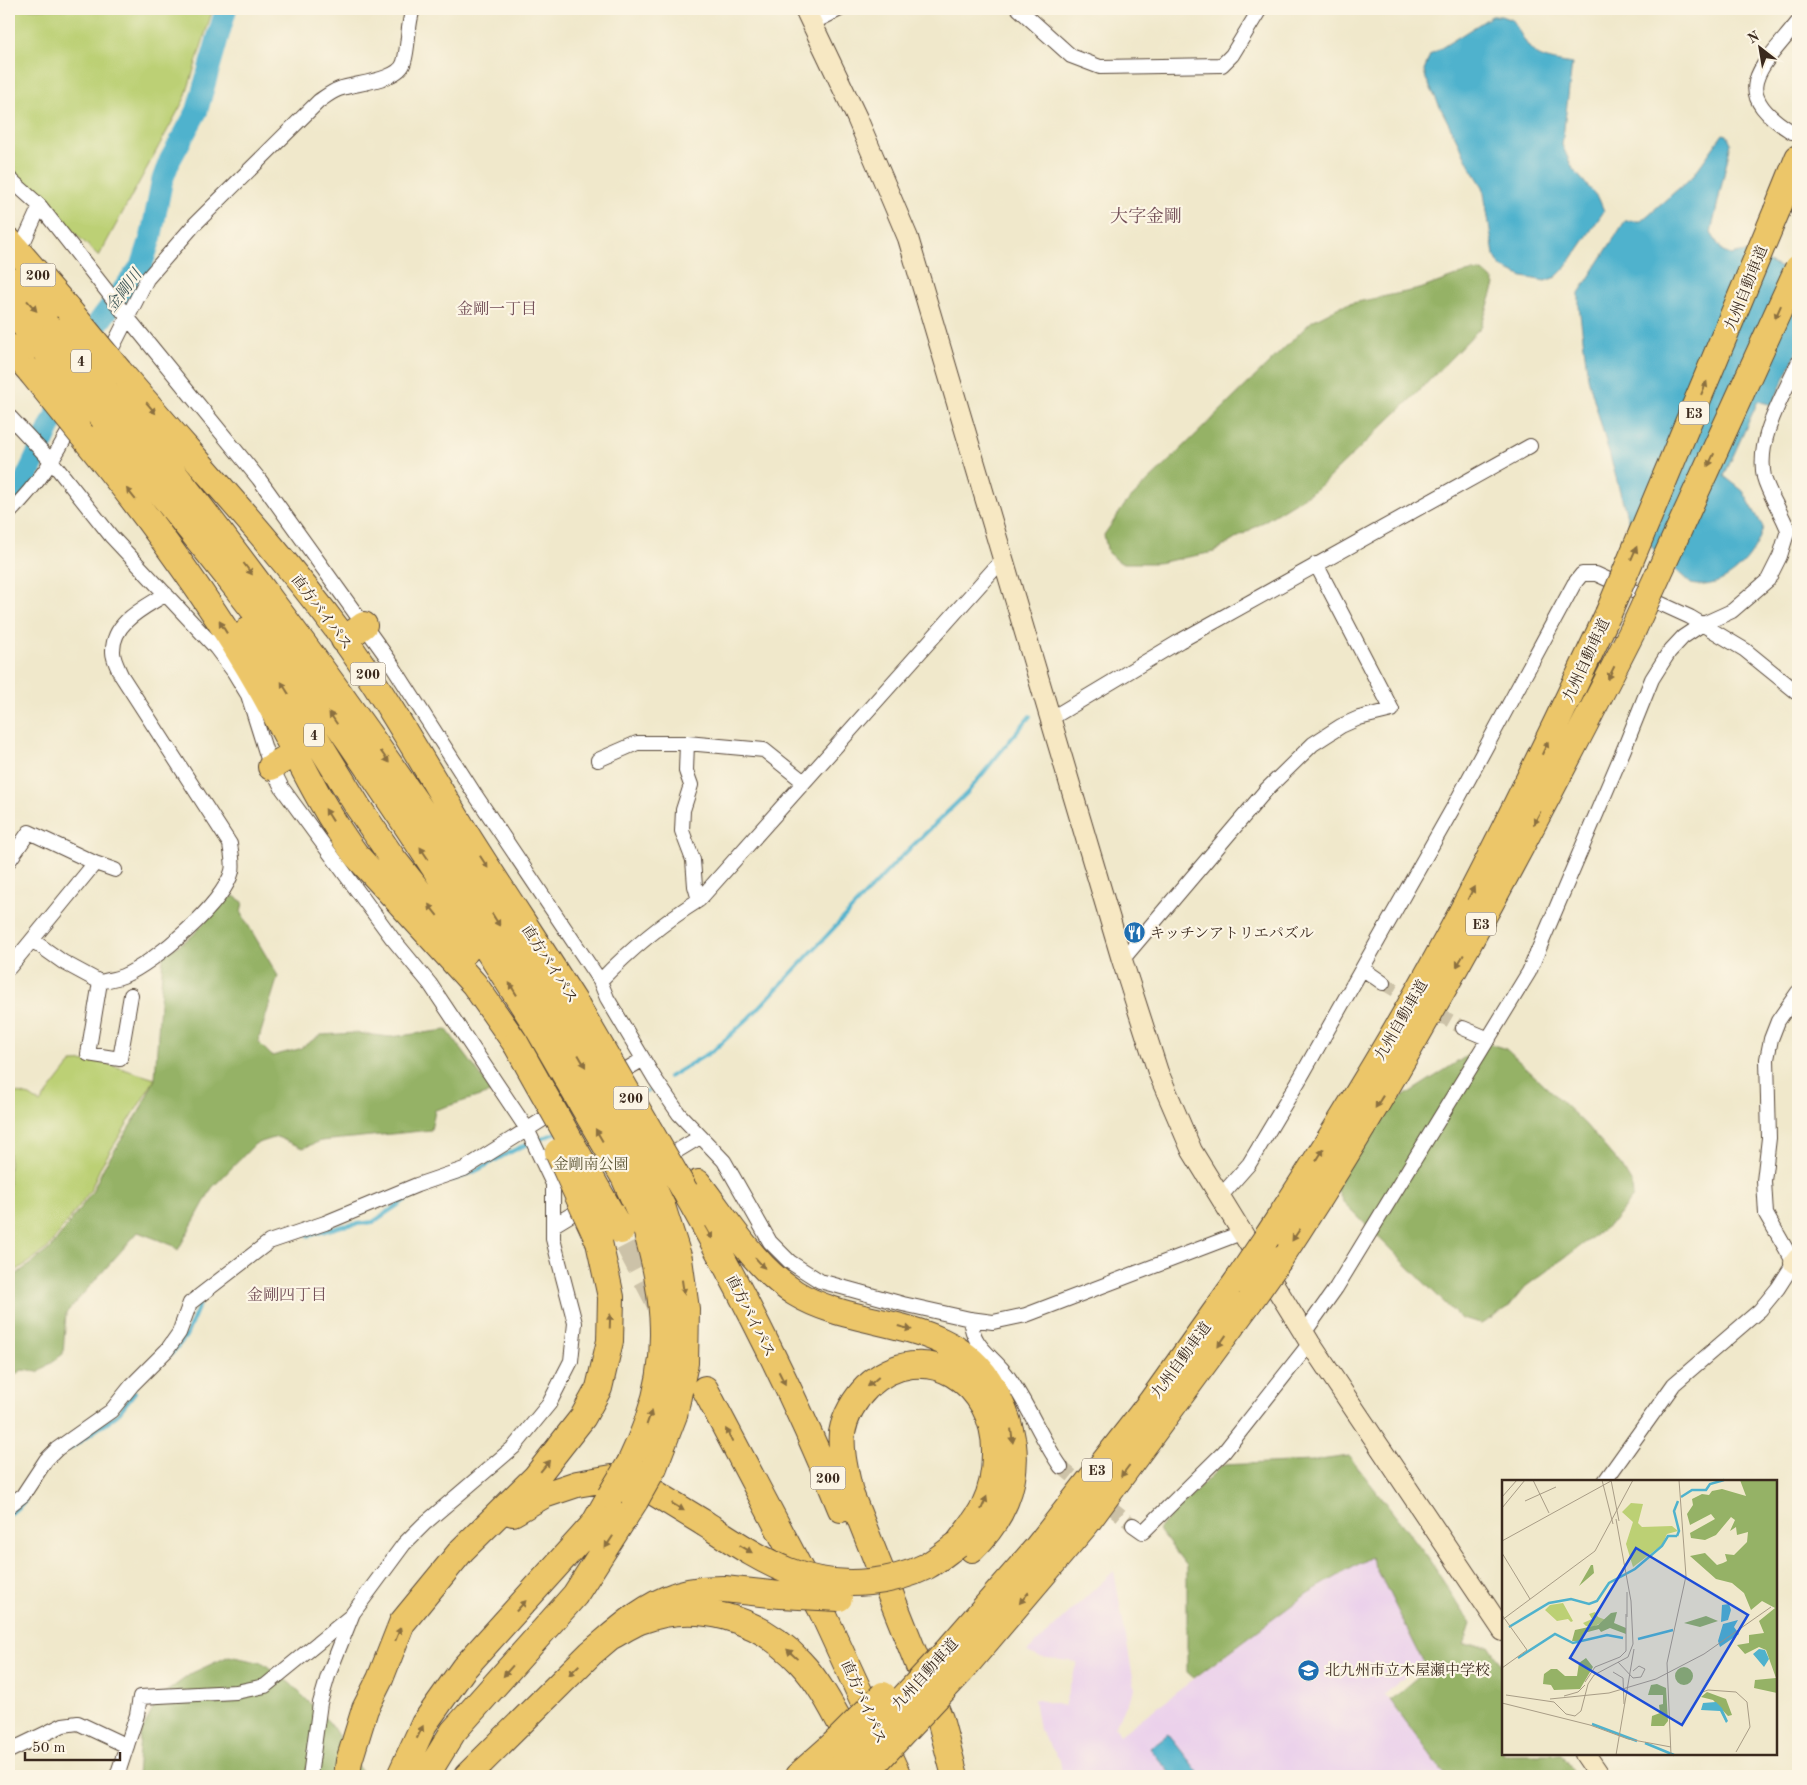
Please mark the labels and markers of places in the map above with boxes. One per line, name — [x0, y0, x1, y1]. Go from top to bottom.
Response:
restaurant icon: キッチンアトリエパズル — [1122, 921, 1146, 945]
place label: キッチンアトリエパズル — [1150, 925, 1314, 942]
school or university icon: 北九州市立木屋瀬中学校 — [1297, 1658, 1321, 1682]
place label: 北九州市立木屋瀬中学校 — [1325, 1662, 1490, 1679]

